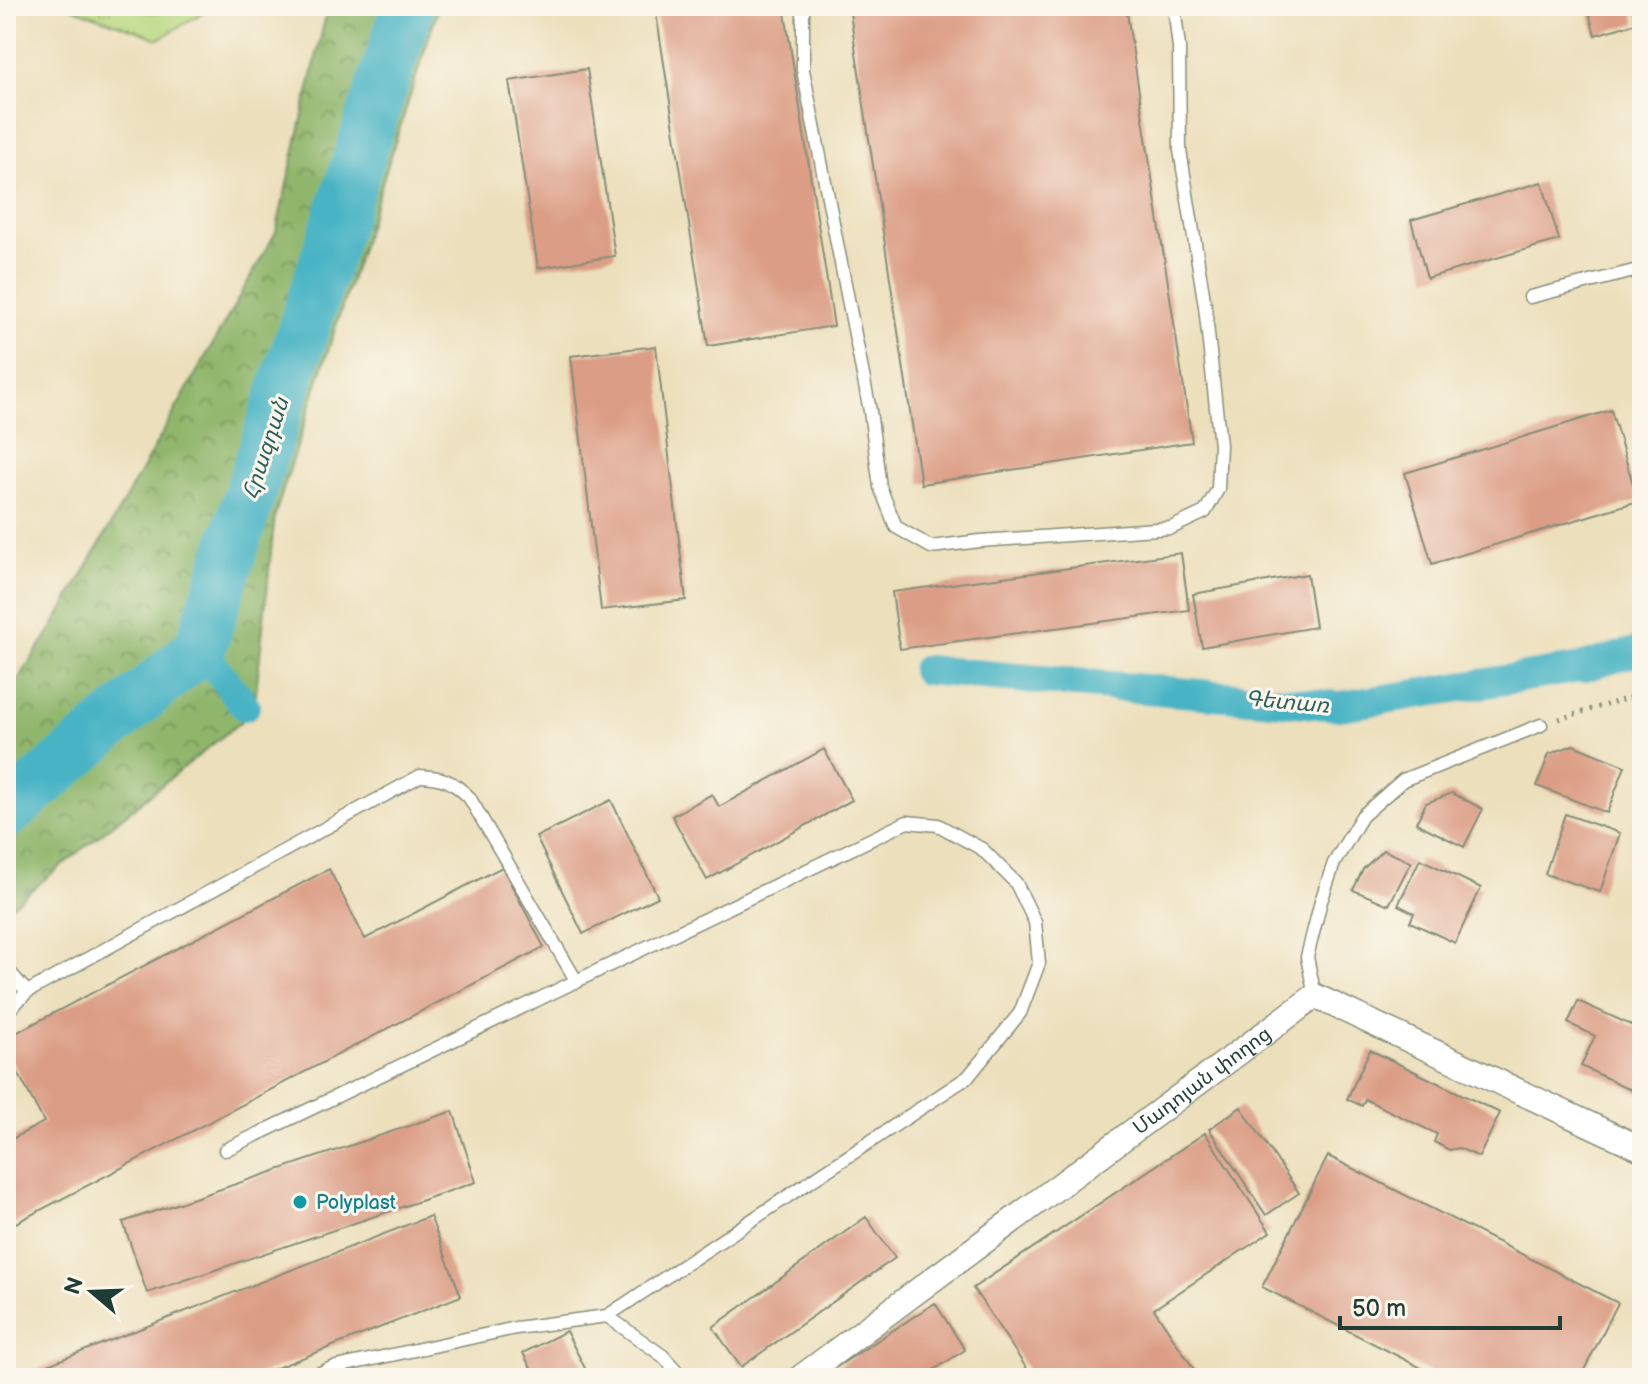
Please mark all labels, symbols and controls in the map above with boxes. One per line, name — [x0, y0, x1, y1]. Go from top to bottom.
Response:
water label: Հրազդան — [237, 393, 296, 503]
water label: Գետառ — [1244, 685, 1330, 720]
street label: Մադոյան փողոց — [1128, 1022, 1276, 1140]
place label: Polyplast — [316, 1191, 396, 1215]
marker: Polyplast — [291, 1193, 309, 1211]
north arrow — [52, 1252, 132, 1332]
text: N — [59, 1274, 90, 1298]
scale bar — [1340, 1280, 1560, 1330]
text: 50 m — [1352, 1294, 1406, 1323]

